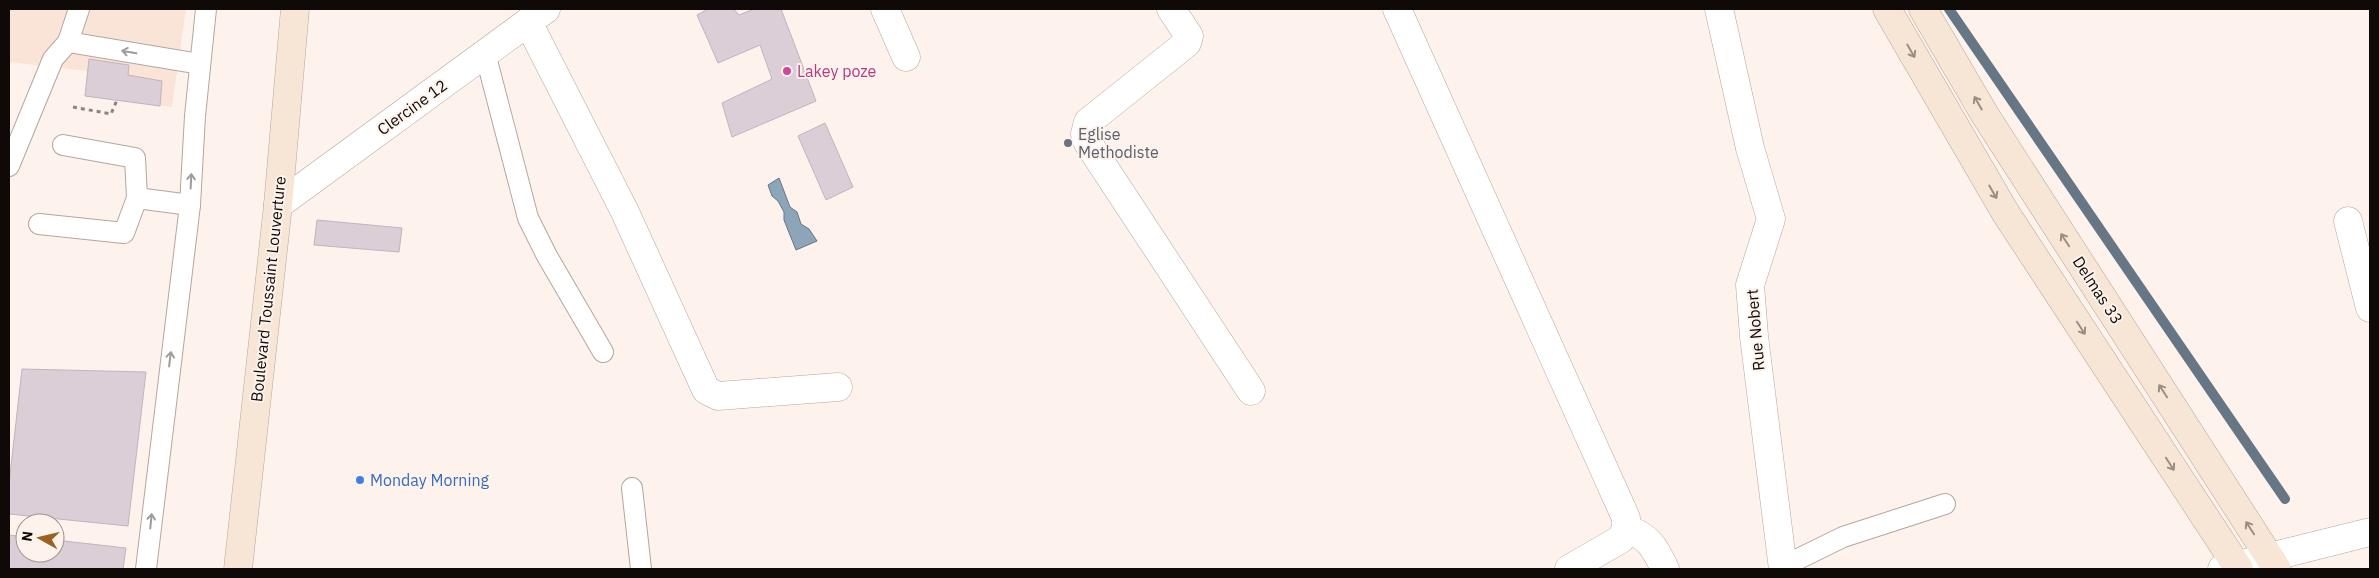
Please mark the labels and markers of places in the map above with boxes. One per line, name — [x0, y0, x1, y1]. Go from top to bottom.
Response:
place label: Lakey poze — [797, 61, 877, 81]
marker: Lakey poze — [781, 65, 793, 77]
place label: Eglise Methodiste — [1078, 124, 1159, 162]
marker: Eglise Methodiste — [1062, 137, 1074, 149]
place label: Monday Morning — [370, 470, 490, 490]
marker: Monday Morning — [354, 474, 366, 486]

